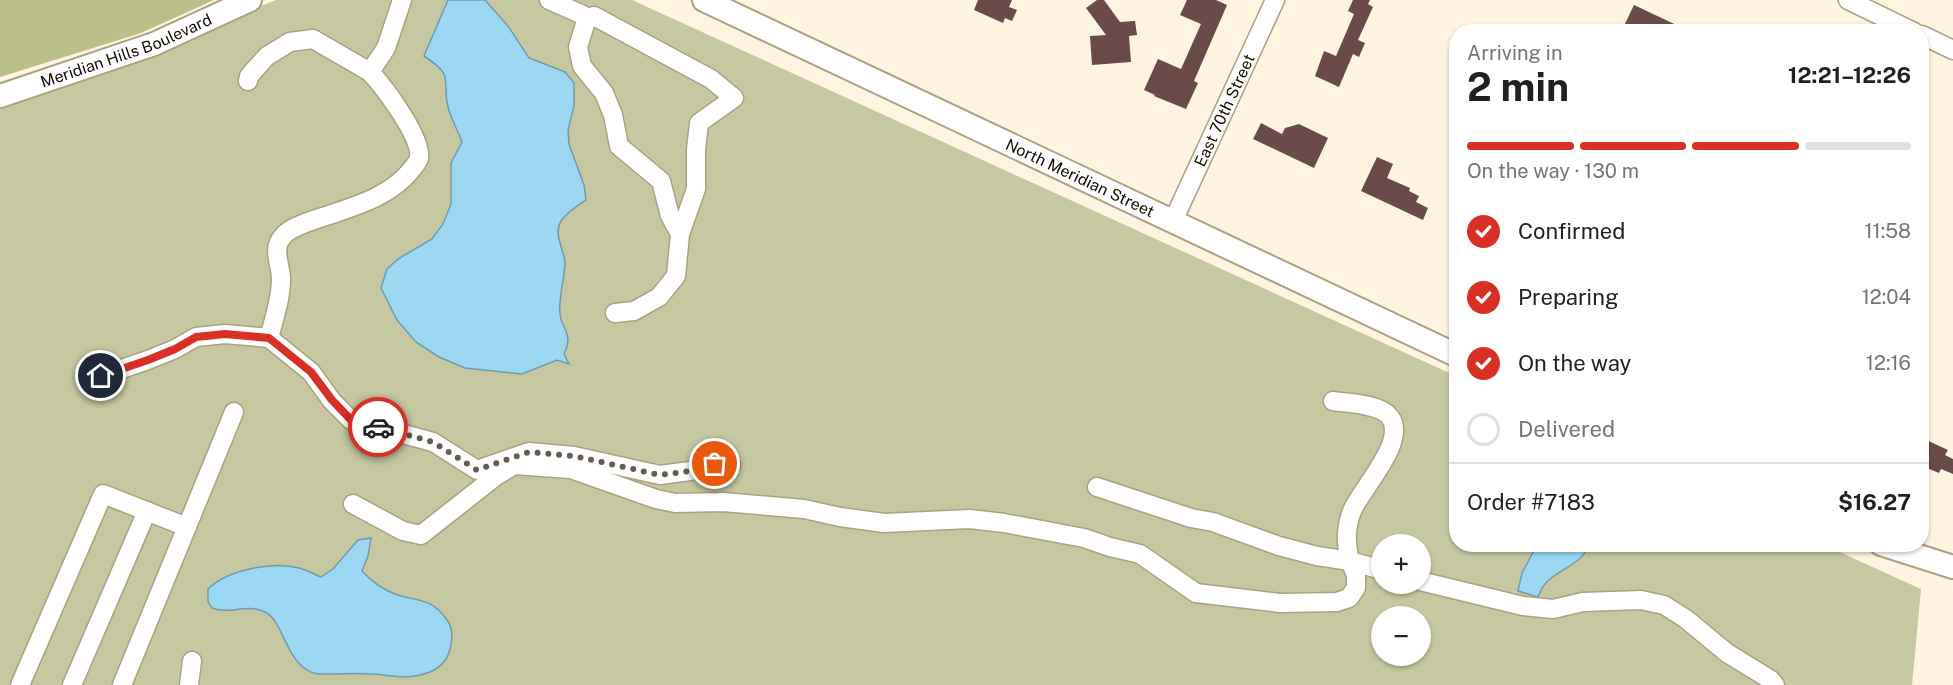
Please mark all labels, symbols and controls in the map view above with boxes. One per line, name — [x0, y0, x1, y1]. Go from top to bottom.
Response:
street label: Meridian Hills Boulevard — [38, 10, 215, 92]
text: Arriving in — [1467, 41, 1562, 65]
street label: East 70th Street — [1190, 51, 1259, 170]
text: 12:21–12:26 — [1788, 62, 1911, 88]
text: 2 min — [1467, 64, 1569, 110]
street label: North Meridian Street — [1003, 135, 1157, 221]
text: On the way · 130 m — [1467, 159, 1639, 183]
icon: check — [1467, 215, 1500, 248]
text: Confirmed — [1518, 218, 1625, 244]
text: 11:58 — [1864, 219, 1911, 243]
icon: check — [1467, 281, 1500, 314]
text: Preparing — [1518, 284, 1619, 310]
text: 12:04 — [1862, 285, 1911, 309]
icon: check — [1467, 347, 1500, 380]
pin — [75, 350, 126, 401]
text: On the way — [1518, 350, 1631, 376]
text: 12:16 — [1866, 351, 1911, 375]
icon: home — [84, 359, 117, 392]
courier — [348, 397, 408, 457]
icon: car — [362, 411, 395, 444]
text: Delivered — [1518, 416, 1615, 442]
pin — [689, 438, 740, 489]
icon: bag — [698, 447, 731, 480]
text: Order #7183 — [1467, 489, 1595, 515]
text: $16.27 — [1838, 489, 1911, 515]
map controls — [1371, 534, 1431, 666]
button: + — [1371, 534, 1431, 594]
button: − — [1371, 606, 1431, 666]

